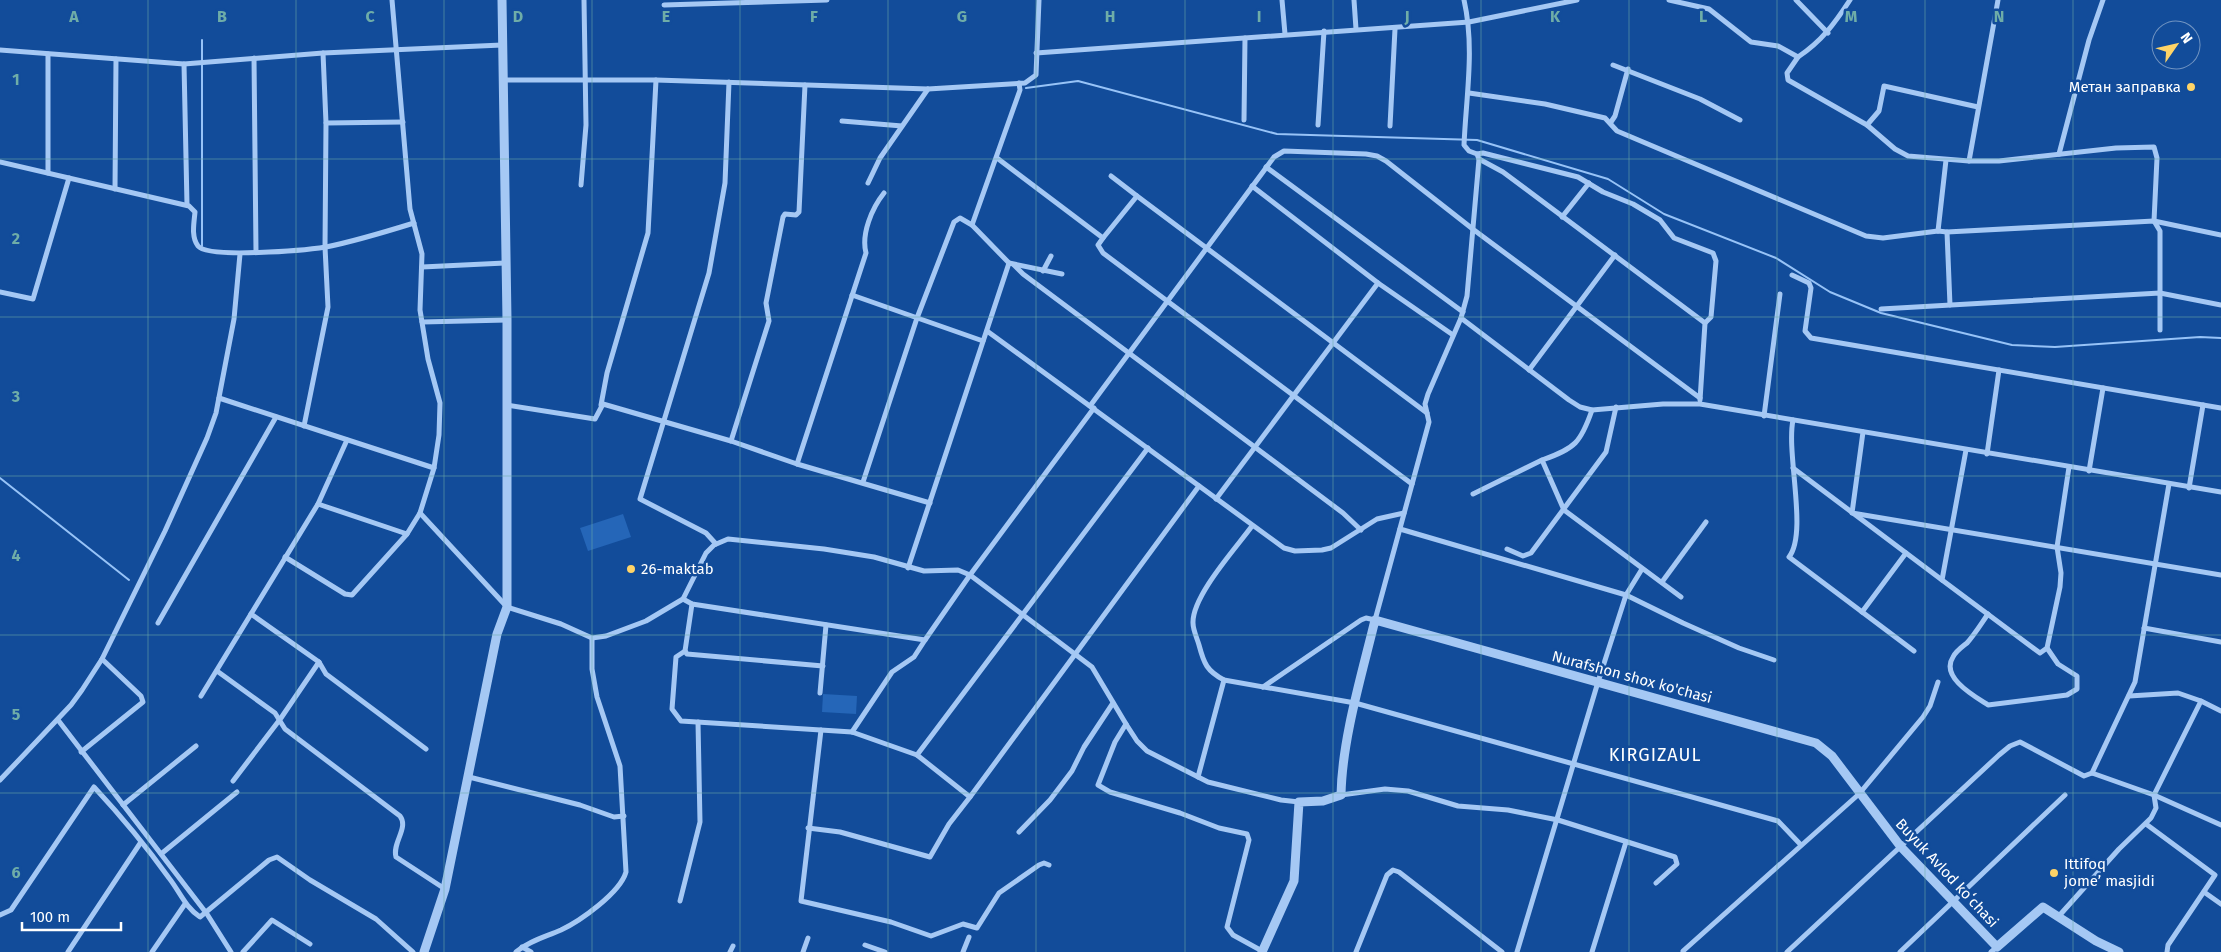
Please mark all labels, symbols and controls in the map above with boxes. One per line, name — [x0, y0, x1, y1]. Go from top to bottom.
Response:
text: A — [68, 7, 79, 26]
text: B — [217, 7, 227, 26]
text: C — [365, 7, 375, 26]
text: D — [513, 7, 523, 26]
text: E — [662, 7, 670, 26]
text: F — [810, 7, 818, 26]
text: G — [957, 7, 967, 26]
text: H — [1105, 7, 1115, 26]
text: I — [1257, 7, 1261, 26]
text: J — [1403, 7, 1410, 26]
text: K — [1550, 7, 1561, 26]
text: L — [1699, 7, 1707, 26]
text: M — [1845, 7, 1858, 26]
text: N — [1994, 7, 2004, 26]
north arrow — [2151, 20, 2201, 70]
text: N — [2177, 29, 2196, 47]
text: 1 — [12, 70, 20, 89]
place label: Метан заправка — [2069, 78, 2181, 96]
marker: Метан заправка — [2185, 81, 2197, 93]
text: 2 — [12, 229, 20, 248]
text: 3 — [11, 387, 20, 406]
text: 4 — [11, 546, 21, 565]
place label: 26-maktab — [641, 560, 714, 578]
marker: 26-maktab — [625, 563, 637, 575]
street label: Nurafshon shox ko'chasi — [1550, 647, 1714, 707]
text: 5 — [12, 705, 21, 724]
district label: KIRGIZAUL — [1609, 744, 1701, 766]
street label: Buyuk Avlod koʻchasi — [1892, 815, 2002, 931]
place label: Ittifoq jome’ masjidi — [2063, 855, 2155, 890]
text: 6 — [11, 863, 21, 882]
marker: Ittifoq jome’ masjidi — [2048, 867, 2060, 879]
scale bar — [22, 900, 121, 932]
text: 100 m — [30, 908, 70, 926]

